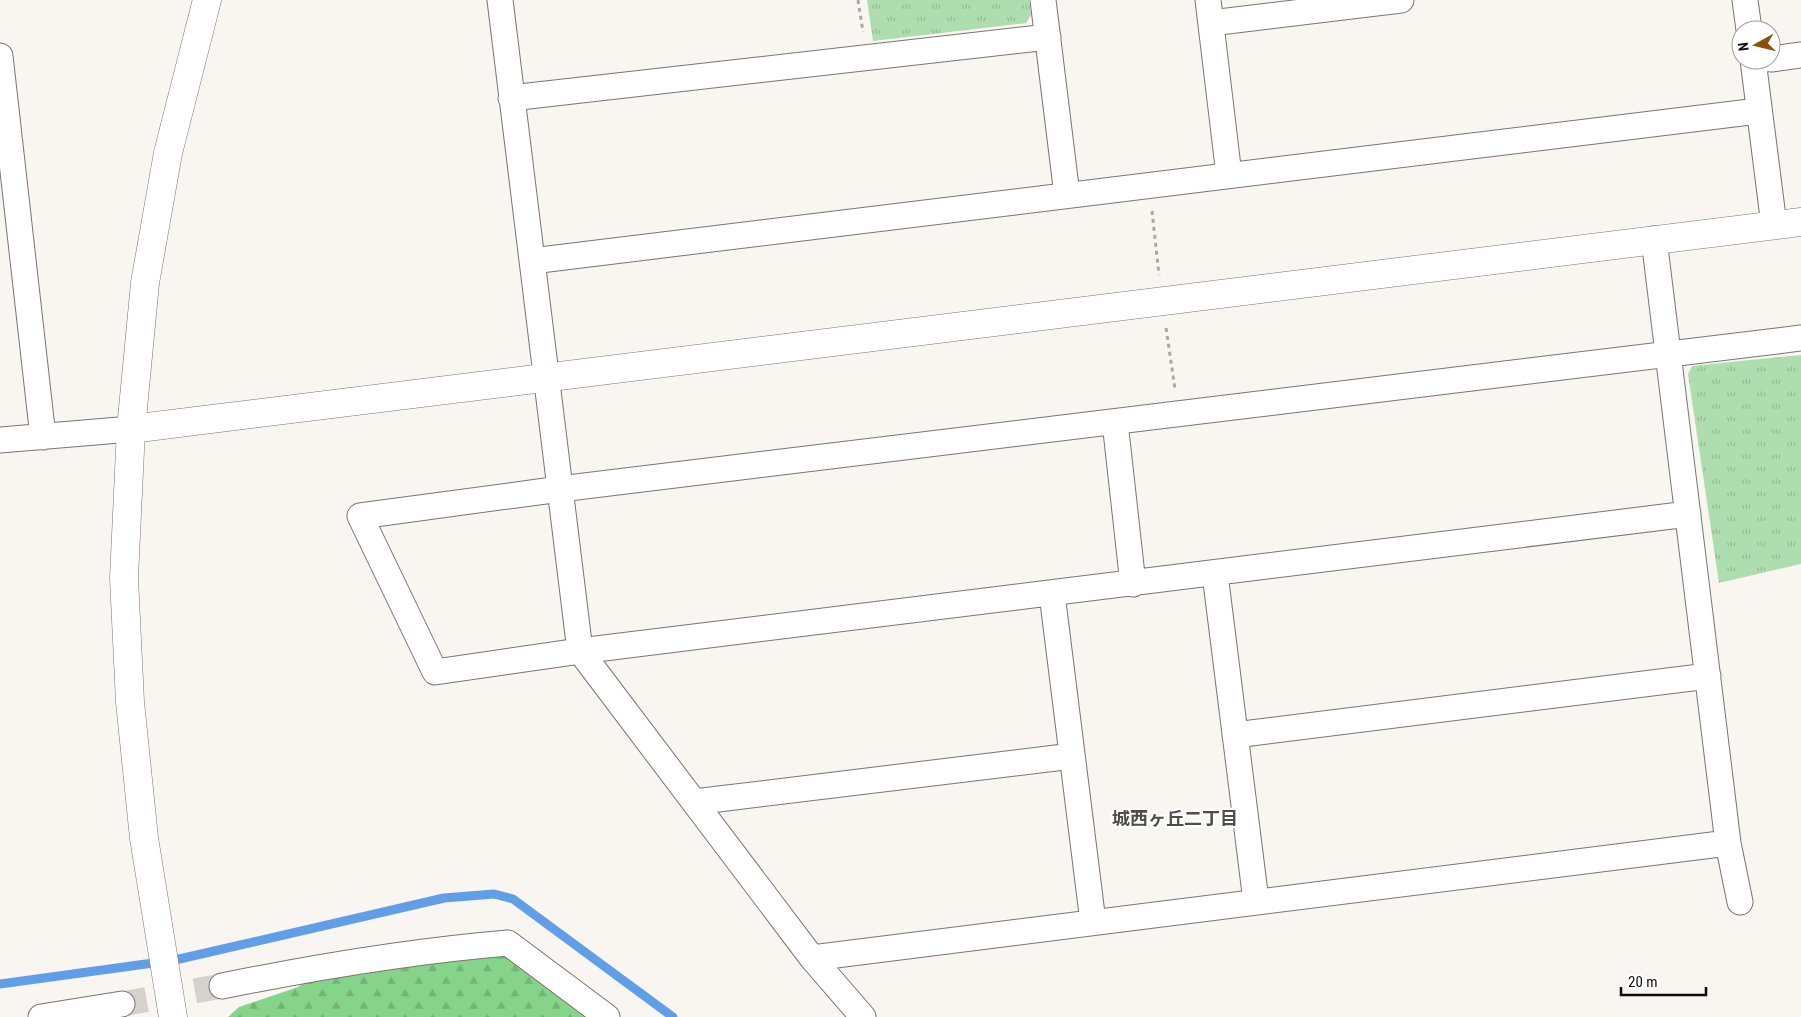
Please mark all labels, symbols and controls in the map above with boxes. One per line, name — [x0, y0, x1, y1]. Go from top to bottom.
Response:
north arrow — [1731, 20, 1781, 70]
text: N — [1735, 41, 1752, 52]
district label: 城西ヶ丘二丁目 — [1112, 808, 1238, 829]
scale bar — [1621, 964, 1706, 996]
text: 20 m — [1628, 973, 1658, 991]

